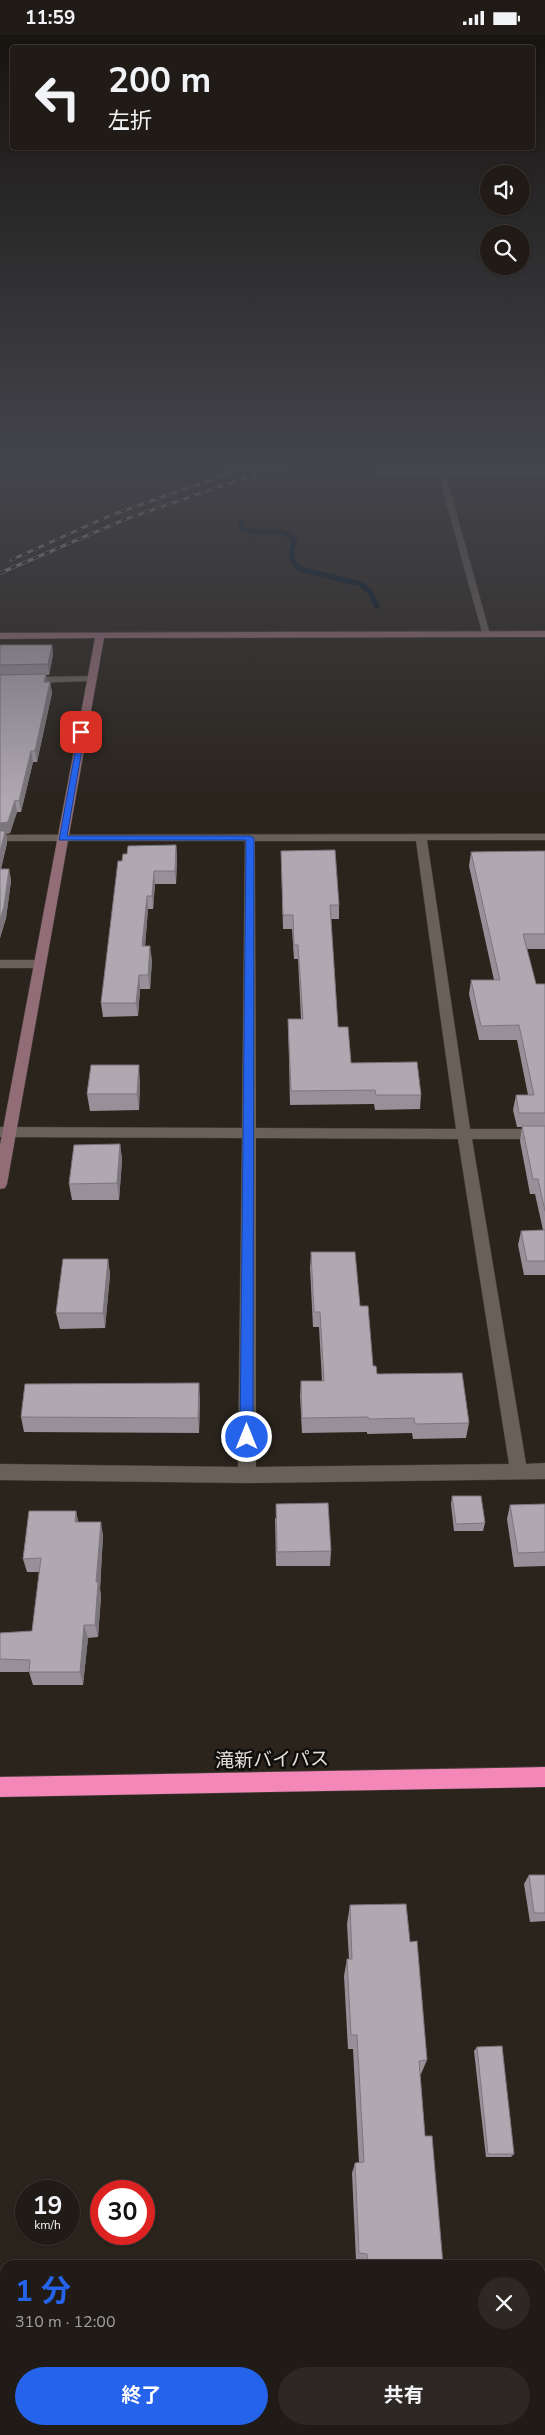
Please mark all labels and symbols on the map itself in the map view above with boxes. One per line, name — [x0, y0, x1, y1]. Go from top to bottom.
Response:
pin — [60, 711, 102, 753]
position arrow — [220, 1410, 272, 1462]
street label: 滝新バイパス — [215, 1746, 329, 1774]
speed limit sign: 30 — [90, 2180, 155, 2245]

